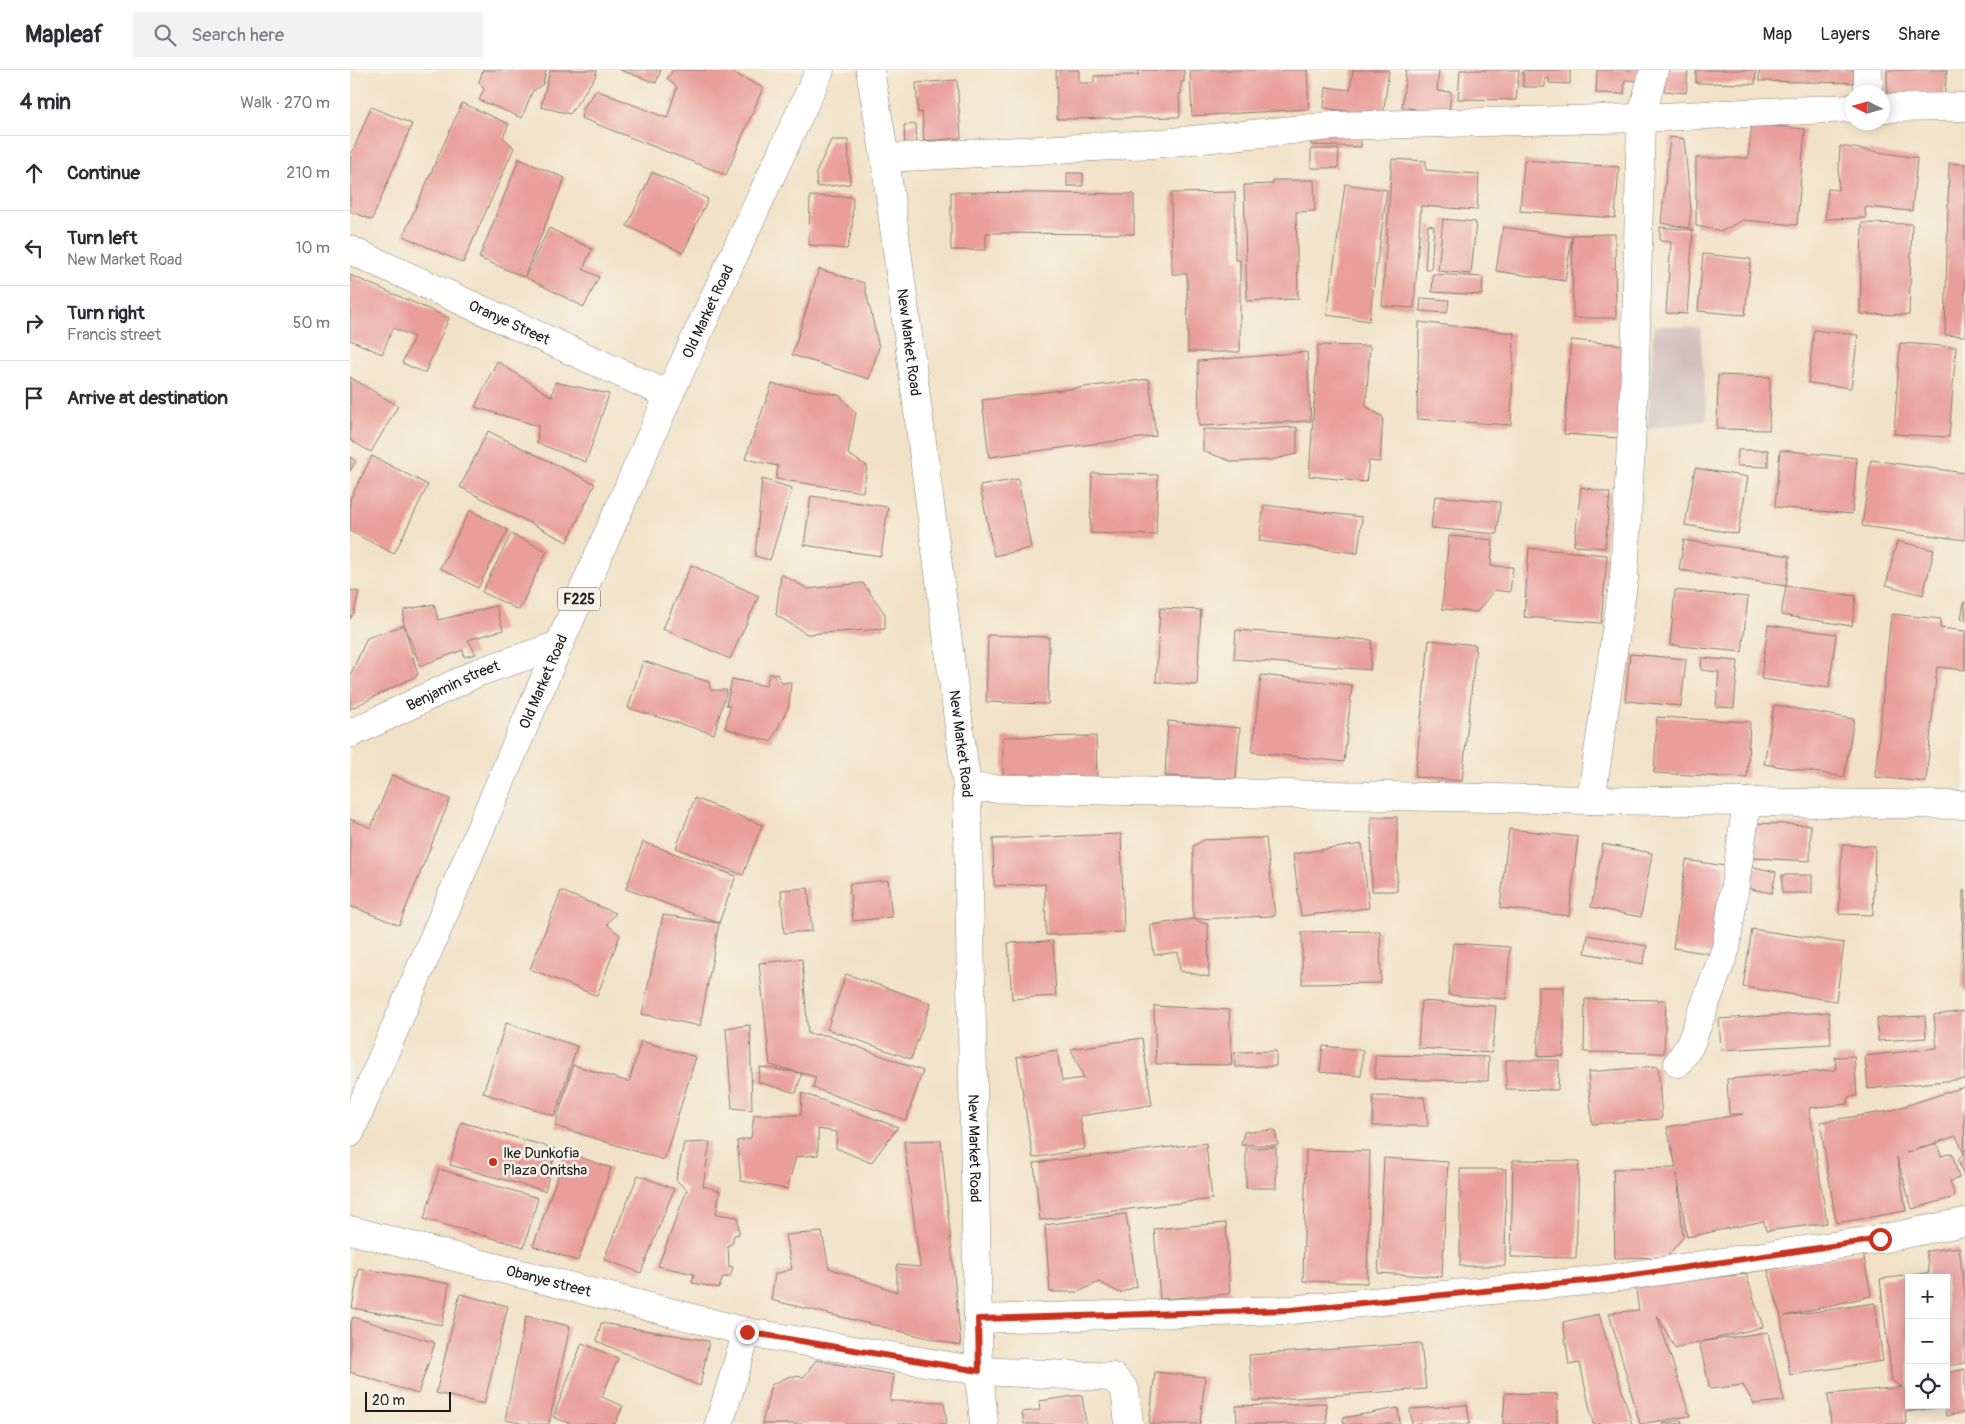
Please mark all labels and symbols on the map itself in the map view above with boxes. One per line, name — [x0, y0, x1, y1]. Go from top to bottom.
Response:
north arrow — [1845, 85, 1890, 130]
street label: Old Market Road — [678, 262, 738, 362]
street label: New Market Road — [892, 287, 925, 397]
street label: Oranye Street — [465, 296, 554, 350]
road number: F225 — [558, 588, 600, 610]
street label: Old Market Road — [515, 632, 572, 732]
street label: Benjamin street — [403, 656, 503, 715]
street label: New Market Road — [944, 689, 976, 798]
street label: New Market Road — [963, 1094, 985, 1203]
place label: Ike Dunkofia Plaza Onitsha — [503, 1144, 587, 1180]
marker: Ike Dunkofia Plaza Onitsha — [487, 1156, 499, 1168]
route start — [1869, 1228, 1892, 1251]
street label: Obanye street — [504, 1261, 594, 1302]
route end — [736, 1321, 759, 1344]
scale bar — [365, 1389, 451, 1412]

